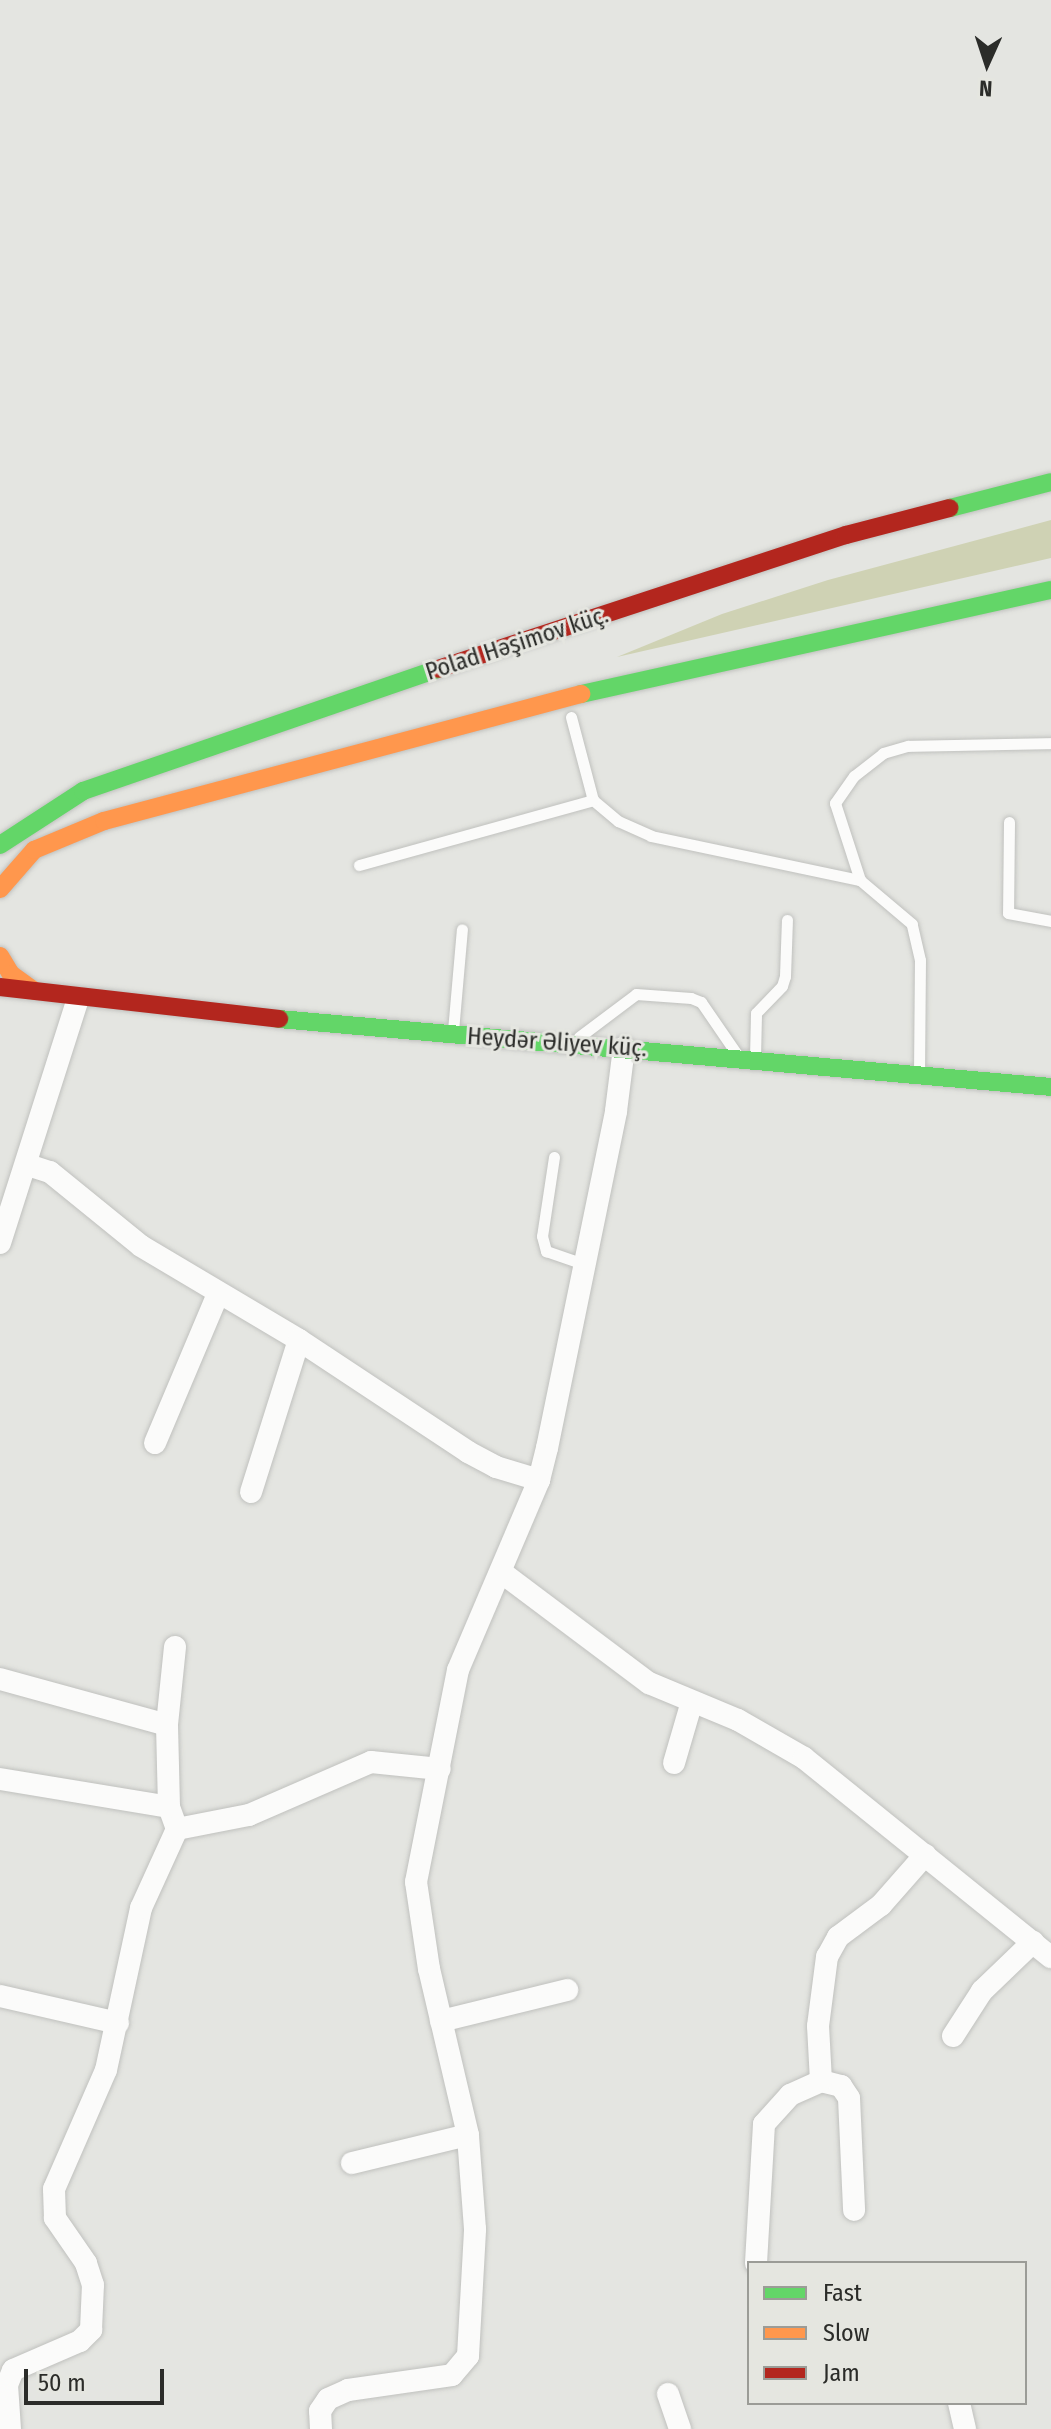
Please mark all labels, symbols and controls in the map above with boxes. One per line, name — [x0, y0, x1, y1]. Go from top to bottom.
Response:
north arrow — [947, 24, 1027, 104]
text: N — [978, 75, 993, 102]
street label: Polad Həşimov küç. — [422, 601, 612, 687]
street label: Heydər Əliyev küç. — [466, 1022, 648, 1064]
legend — [747, 2261, 1027, 2405]
text: Fast — [823, 2279, 862, 2307]
text: Slow — [823, 2319, 869, 2347]
scale bar — [28, 2353, 168, 2403]
text: Jam — [823, 2359, 860, 2387]
text: 50 m — [38, 2369, 86, 2397]

